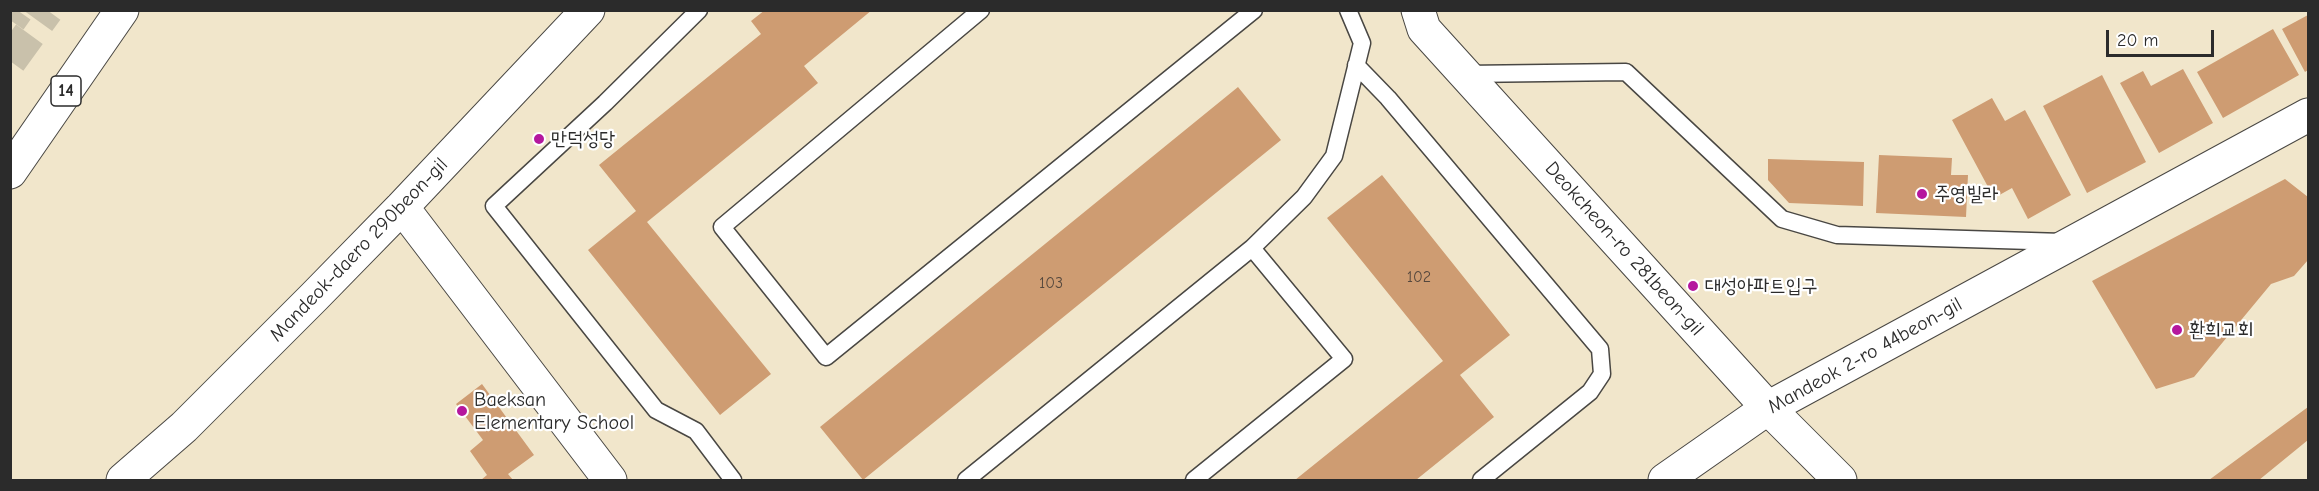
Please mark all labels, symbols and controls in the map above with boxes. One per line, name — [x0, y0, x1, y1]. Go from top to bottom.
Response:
scale bar — [2109, 18, 2217, 56]
text: 20 m — [2117, 30, 2158, 51]
road number: 14 — [51, 76, 81, 106]
place label: 만덕성당 — [551, 127, 615, 151]
marker: 만덕성당 — [532, 132, 546, 146]
street label: Mandeok-daero 290beon-gil — [265, 153, 453, 347]
street label: Deokcheon-ro 281beon-gil — [1539, 157, 1709, 341]
place label: 주영빌라 — [1934, 182, 1998, 206]
marker: 주영빌라 — [1915, 187, 1929, 201]
house number: 102 — [1407, 267, 1431, 287]
house number: 103 — [1039, 273, 1063, 293]
place label: 대성아파트입구 — [1705, 274, 1818, 298]
marker: 대성아파트입구 — [1686, 279, 1700, 293]
street label: Mandeok 2-ro 44beon-gil — [1764, 293, 1966, 419]
place label: 환희교회 — [2189, 318, 2253, 342]
marker: 환희교회 — [2170, 323, 2184, 337]
place label: Baeksan Elementary School — [474, 388, 634, 435]
marker: Baeksan Elementary School — [455, 404, 469, 418]

